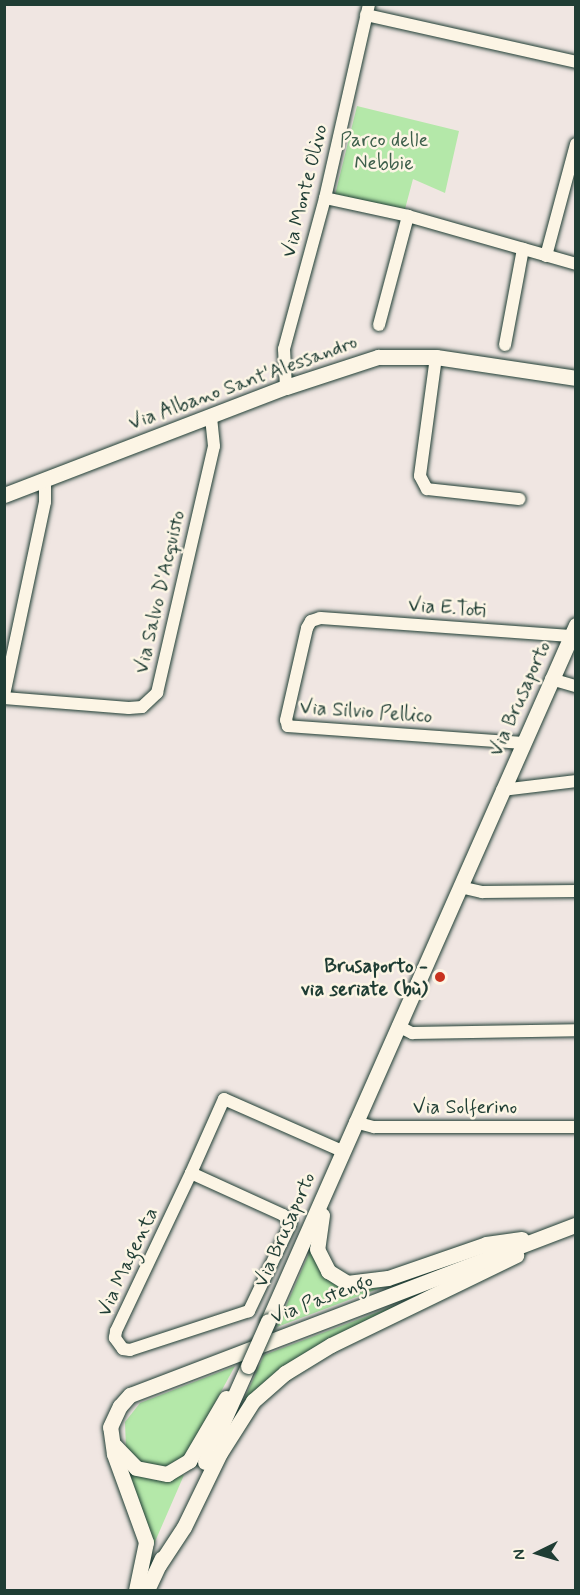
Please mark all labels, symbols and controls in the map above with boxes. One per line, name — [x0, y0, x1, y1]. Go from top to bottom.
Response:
street label: Via Monte Olivo — [277, 122, 333, 260]
park label: Parco delle Nebbie — [340, 129, 428, 176]
street label: Via Albano Sant'Alessandro — [127, 331, 359, 435]
street label: Via Salvo D'Acquisto — [130, 509, 190, 675]
street label: Via E.Toti — [407, 593, 487, 623]
street label: Via Brusaporto — [484, 638, 556, 760]
street label: Via Silvio Pellico — [299, 695, 433, 729]
place label: Brusaporto - via seriate (bù) — [297, 954, 428, 1001]
marker: Brusaporto - via seriate (bù) — [433, 970, 447, 984]
street label: Via Solferino — [412, 1095, 518, 1119]
street label: Via Brusaporto — [249, 1169, 321, 1291]
street label: Via Magenta — [92, 1204, 164, 1320]
street label: Via Pastengo — [269, 1269, 375, 1329]
north arrow — [508, 1523, 568, 1583]
text: N — [509, 1548, 530, 1561]

